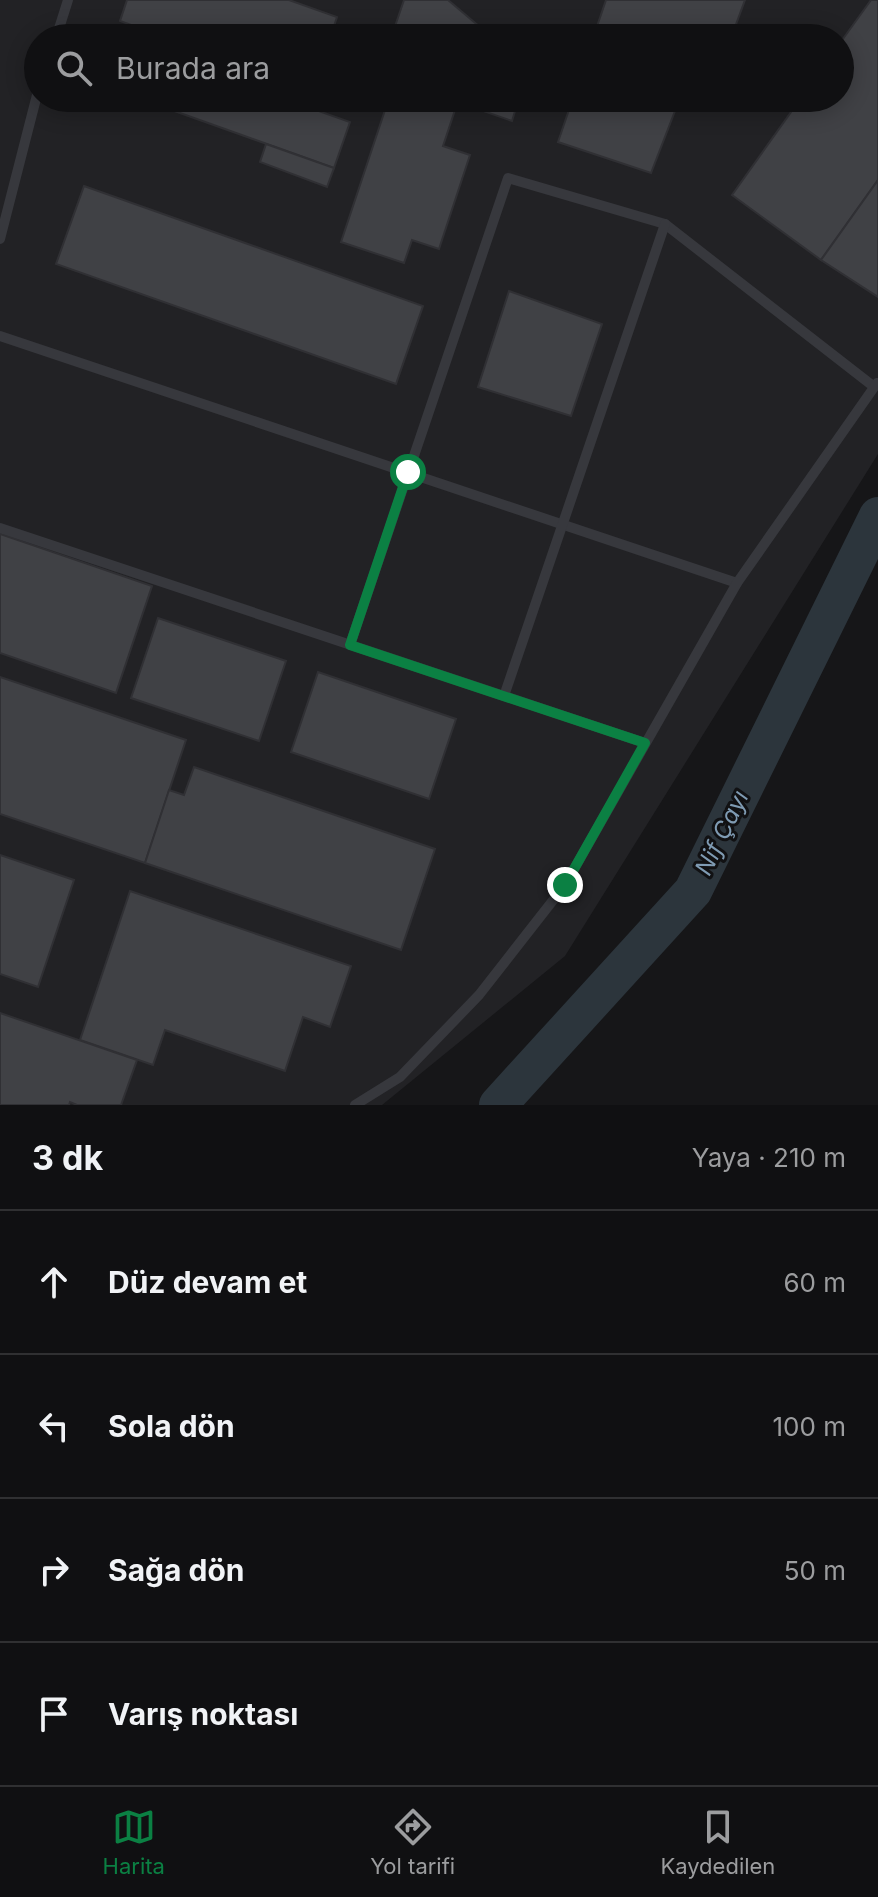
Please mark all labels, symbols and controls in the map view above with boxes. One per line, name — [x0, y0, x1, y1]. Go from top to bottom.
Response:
search box — [24, 24, 854, 112]
icon: search — [52, 46, 96, 90]
text: Burada ara — [116, 50, 270, 86]
route start — [390, 454, 426, 490]
water label: Nif Çayı — [689, 785, 755, 880]
route end — [547, 867, 583, 903]
text: 3 dk — [32, 1137, 103, 1178]
text: Yaya · 210 m — [692, 1142, 846, 1173]
icon: ahead — [32, 1260, 76, 1304]
text: Düz devam et — [108, 1264, 307, 1300]
text: 60 m — [783, 1267, 846, 1298]
icon: left — [32, 1404, 76, 1448]
text: Sola dön — [108, 1408, 235, 1444]
text: 100 m — [773, 1411, 846, 1442]
icon: right — [32, 1548, 76, 1592]
text: Sağa dön — [108, 1552, 245, 1588]
text: 50 m — [784, 1555, 846, 1586]
icon: arrive — [32, 1692, 76, 1736]
text: Varış noktası — [108, 1696, 298, 1732]
tab: Harita — [103, 1805, 165, 1879]
tab: Yol tarifi — [370, 1805, 455, 1879]
tab: Kaydedilen — [660, 1805, 775, 1879]

